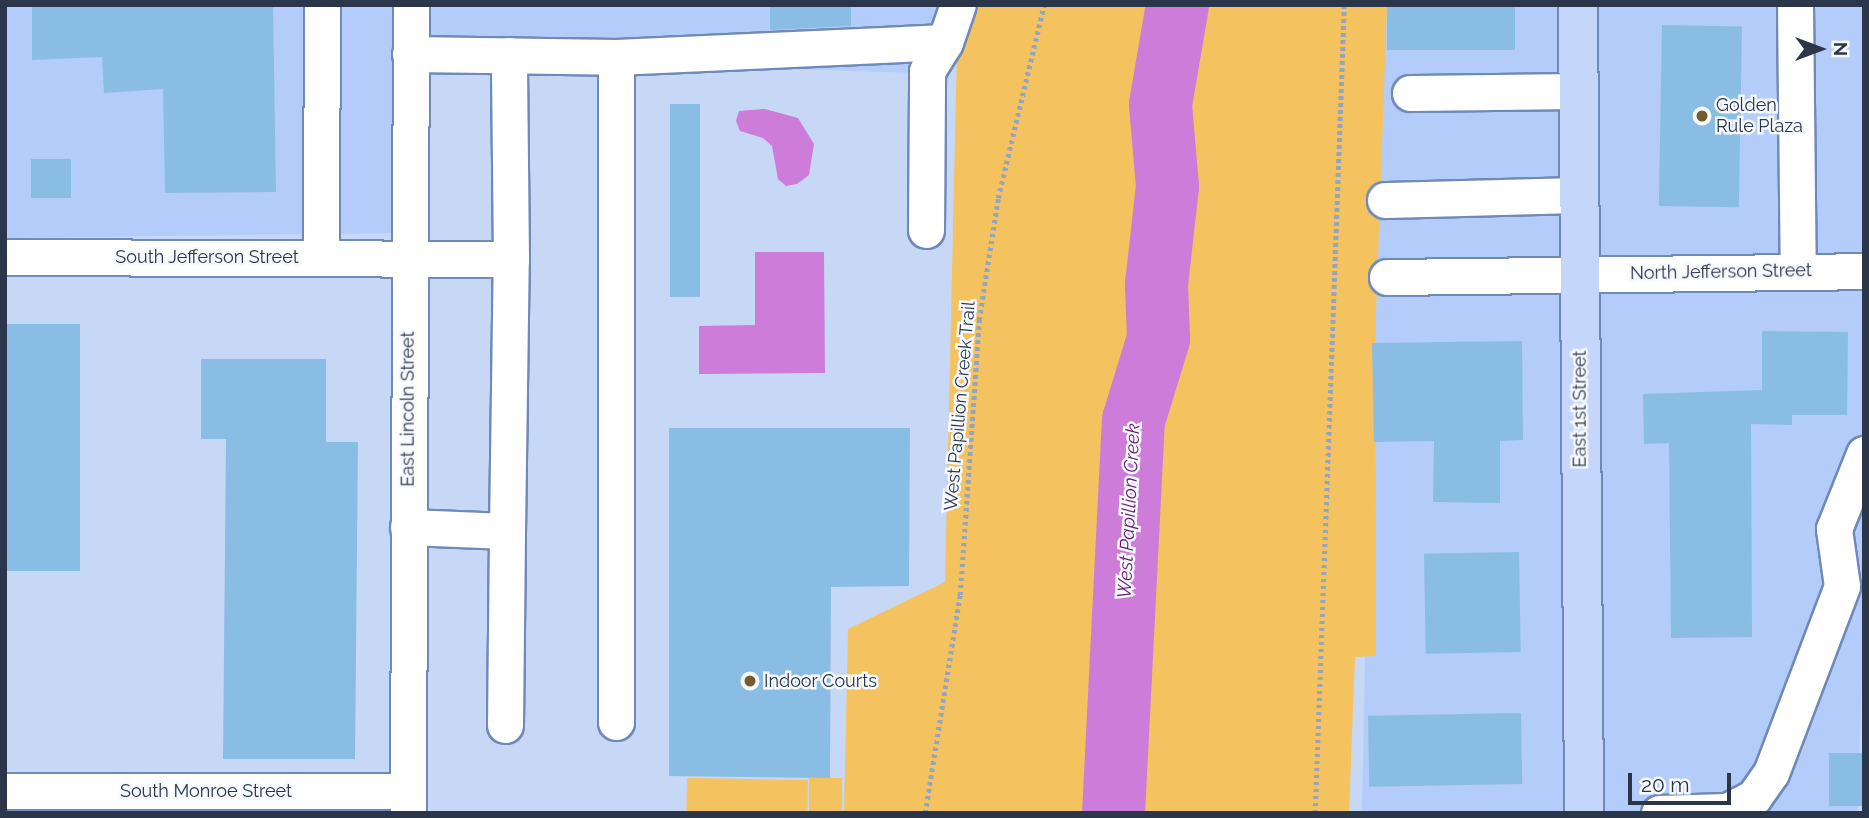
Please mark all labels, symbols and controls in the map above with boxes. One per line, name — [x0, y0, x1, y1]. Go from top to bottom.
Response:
north arrow — [1785, 14, 1855, 84]
text: N — [1830, 42, 1852, 56]
place label: Golden Rule Plaza — [1716, 95, 1803, 138]
marker: Golden Rule Plaza — [1694, 108, 1710, 124]
street label: South Jefferson Street — [115, 246, 299, 268]
street label: North Jefferson Street — [1630, 260, 1812, 284]
street label: West Papillion Creek Trail — [940, 300, 980, 512]
street label: East Lincoln Street — [397, 331, 419, 487]
street label: East 1st Street — [1569, 351, 1591, 467]
water label: West Papillion Creek — [1113, 423, 1145, 599]
place label: Indoor Courts — [764, 670, 877, 692]
marker: Indoor Courts — [742, 673, 758, 689]
scale bar — [1631, 758, 1734, 802]
text: 20 m — [1641, 772, 1689, 797]
street label: South Monroe Street — [120, 780, 292, 802]

